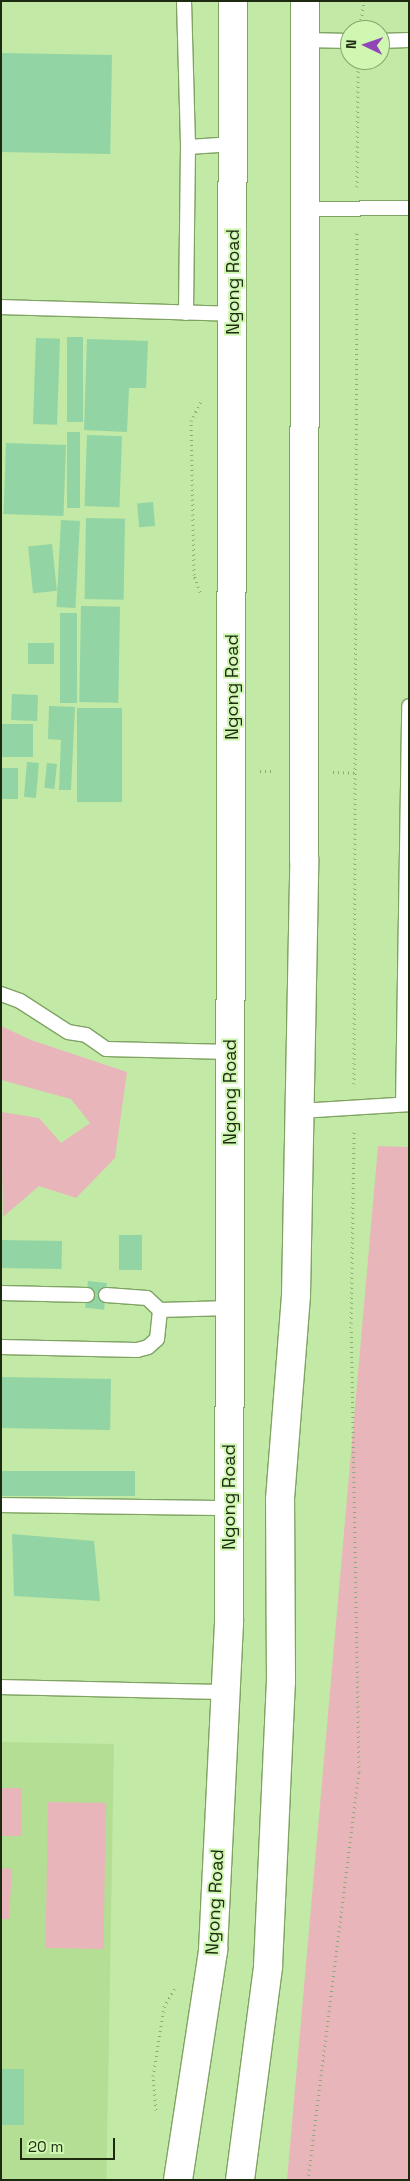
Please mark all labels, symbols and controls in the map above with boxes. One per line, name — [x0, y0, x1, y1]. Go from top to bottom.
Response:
north arrow — [340, 20, 390, 70]
text: N — [342, 39, 360, 49]
street label: Ngong Road — [222, 229, 244, 335]
street label: Ngong Road — [221, 634, 243, 740]
street label: Ngong Road — [219, 1039, 241, 1145]
street label: Ngong Road — [218, 1444, 240, 1550]
street label: Ngong Road — [201, 1848, 229, 1956]
scale bar — [22, 2128, 118, 2160]
text: 20 m — [28, 2137, 63, 2156]

